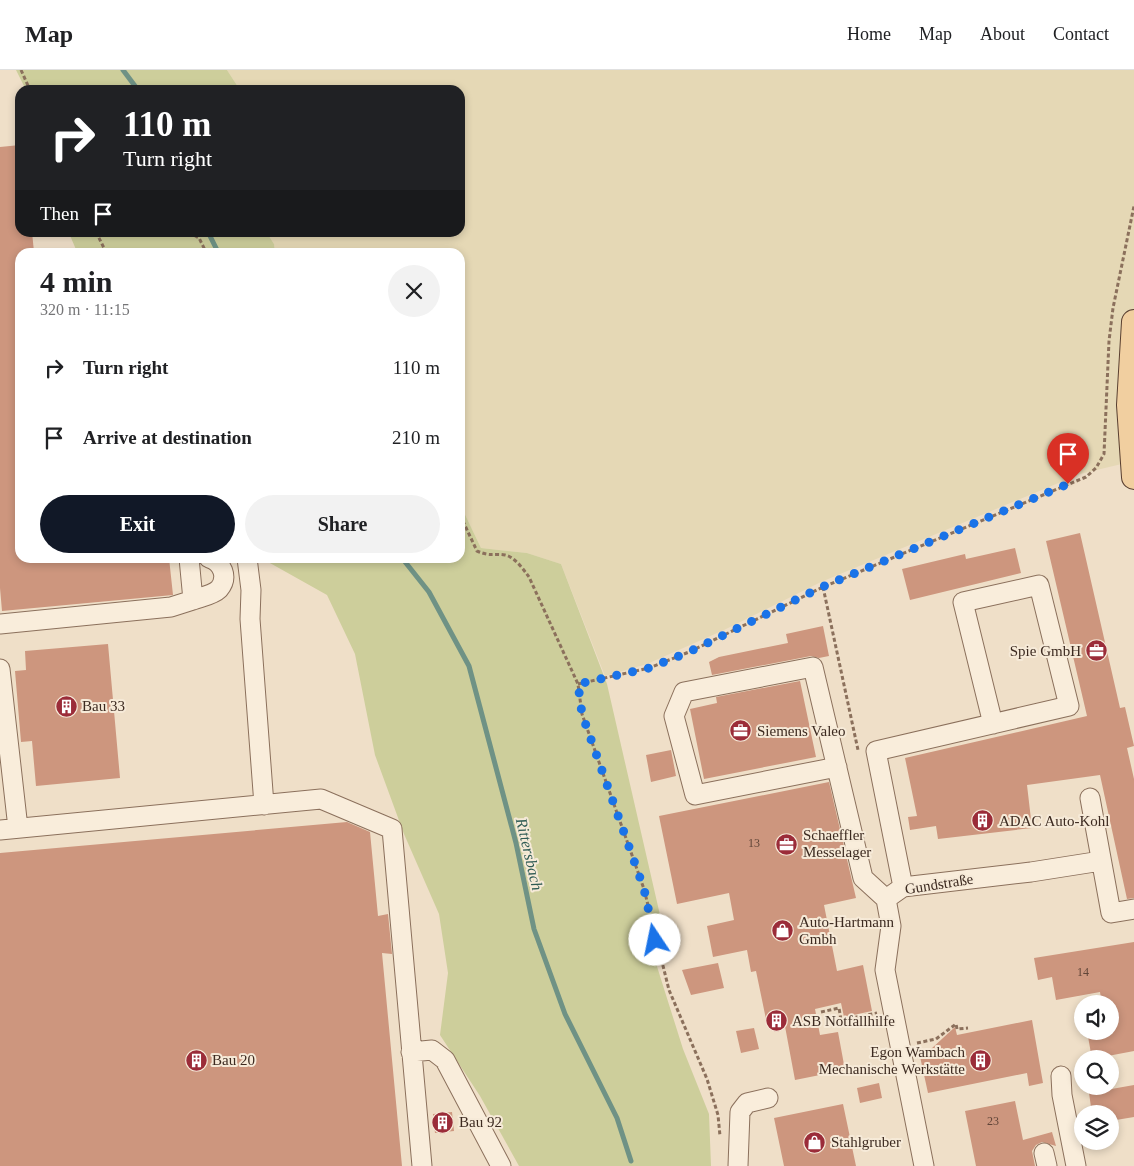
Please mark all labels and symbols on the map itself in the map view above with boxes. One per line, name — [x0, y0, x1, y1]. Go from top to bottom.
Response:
pin — [1047, 433, 1089, 484]
office icon: Spie GmbH — [1085, 639, 1109, 663]
place label: Spie GmbH — [1010, 643, 1081, 659]
building icon: Bau 33 — [54, 694, 78, 718]
place label: Bau 33 — [82, 698, 125, 714]
office icon: Siemens Valeo — [729, 719, 753, 743]
place label: Siemens Valeo — [757, 723, 845, 739]
building icon: ADAC Auto-Kohl — [971, 809, 995, 833]
place label: ADAC Auto-Kohl — [999, 813, 1109, 829]
water label: Rittersbach — [513, 815, 546, 892]
place label: Schaeffler Messelager — [803, 827, 871, 860]
office icon: Schaeffler Messelager — [775, 832, 799, 856]
house number: 13 — [748, 836, 760, 850]
street label: Gundstraße — [904, 871, 975, 897]
position arrow — [628, 913, 680, 965]
place label: Auto-Hartmann Gmbh — [799, 914, 894, 947]
shop icon: Auto-Hartmann Gmbh — [771, 919, 795, 943]
house number: 14 — [1077, 965, 1089, 979]
building icon: ASB Notfallhilfe — [764, 1009, 788, 1033]
place label: ASB Notfallhilfe — [792, 1013, 895, 1029]
place label: Egon Wambach Mechanische Werkstätte — [819, 1044, 965, 1077]
building icon: Bau 20 — [184, 1048, 208, 1072]
building icon: Egon Wambach Mechanische Werkstätte — [969, 1049, 993, 1073]
place label: Bau 20 — [212, 1052, 255, 1068]
building icon: Bau 92 — [431, 1110, 455, 1134]
place label: Bau 92 — [459, 1114, 502, 1130]
house number: 23 — [987, 1114, 999, 1128]
shop icon: Stahlgruber — [803, 1130, 827, 1154]
place label: Stahlgruber — [831, 1134, 901, 1150]

